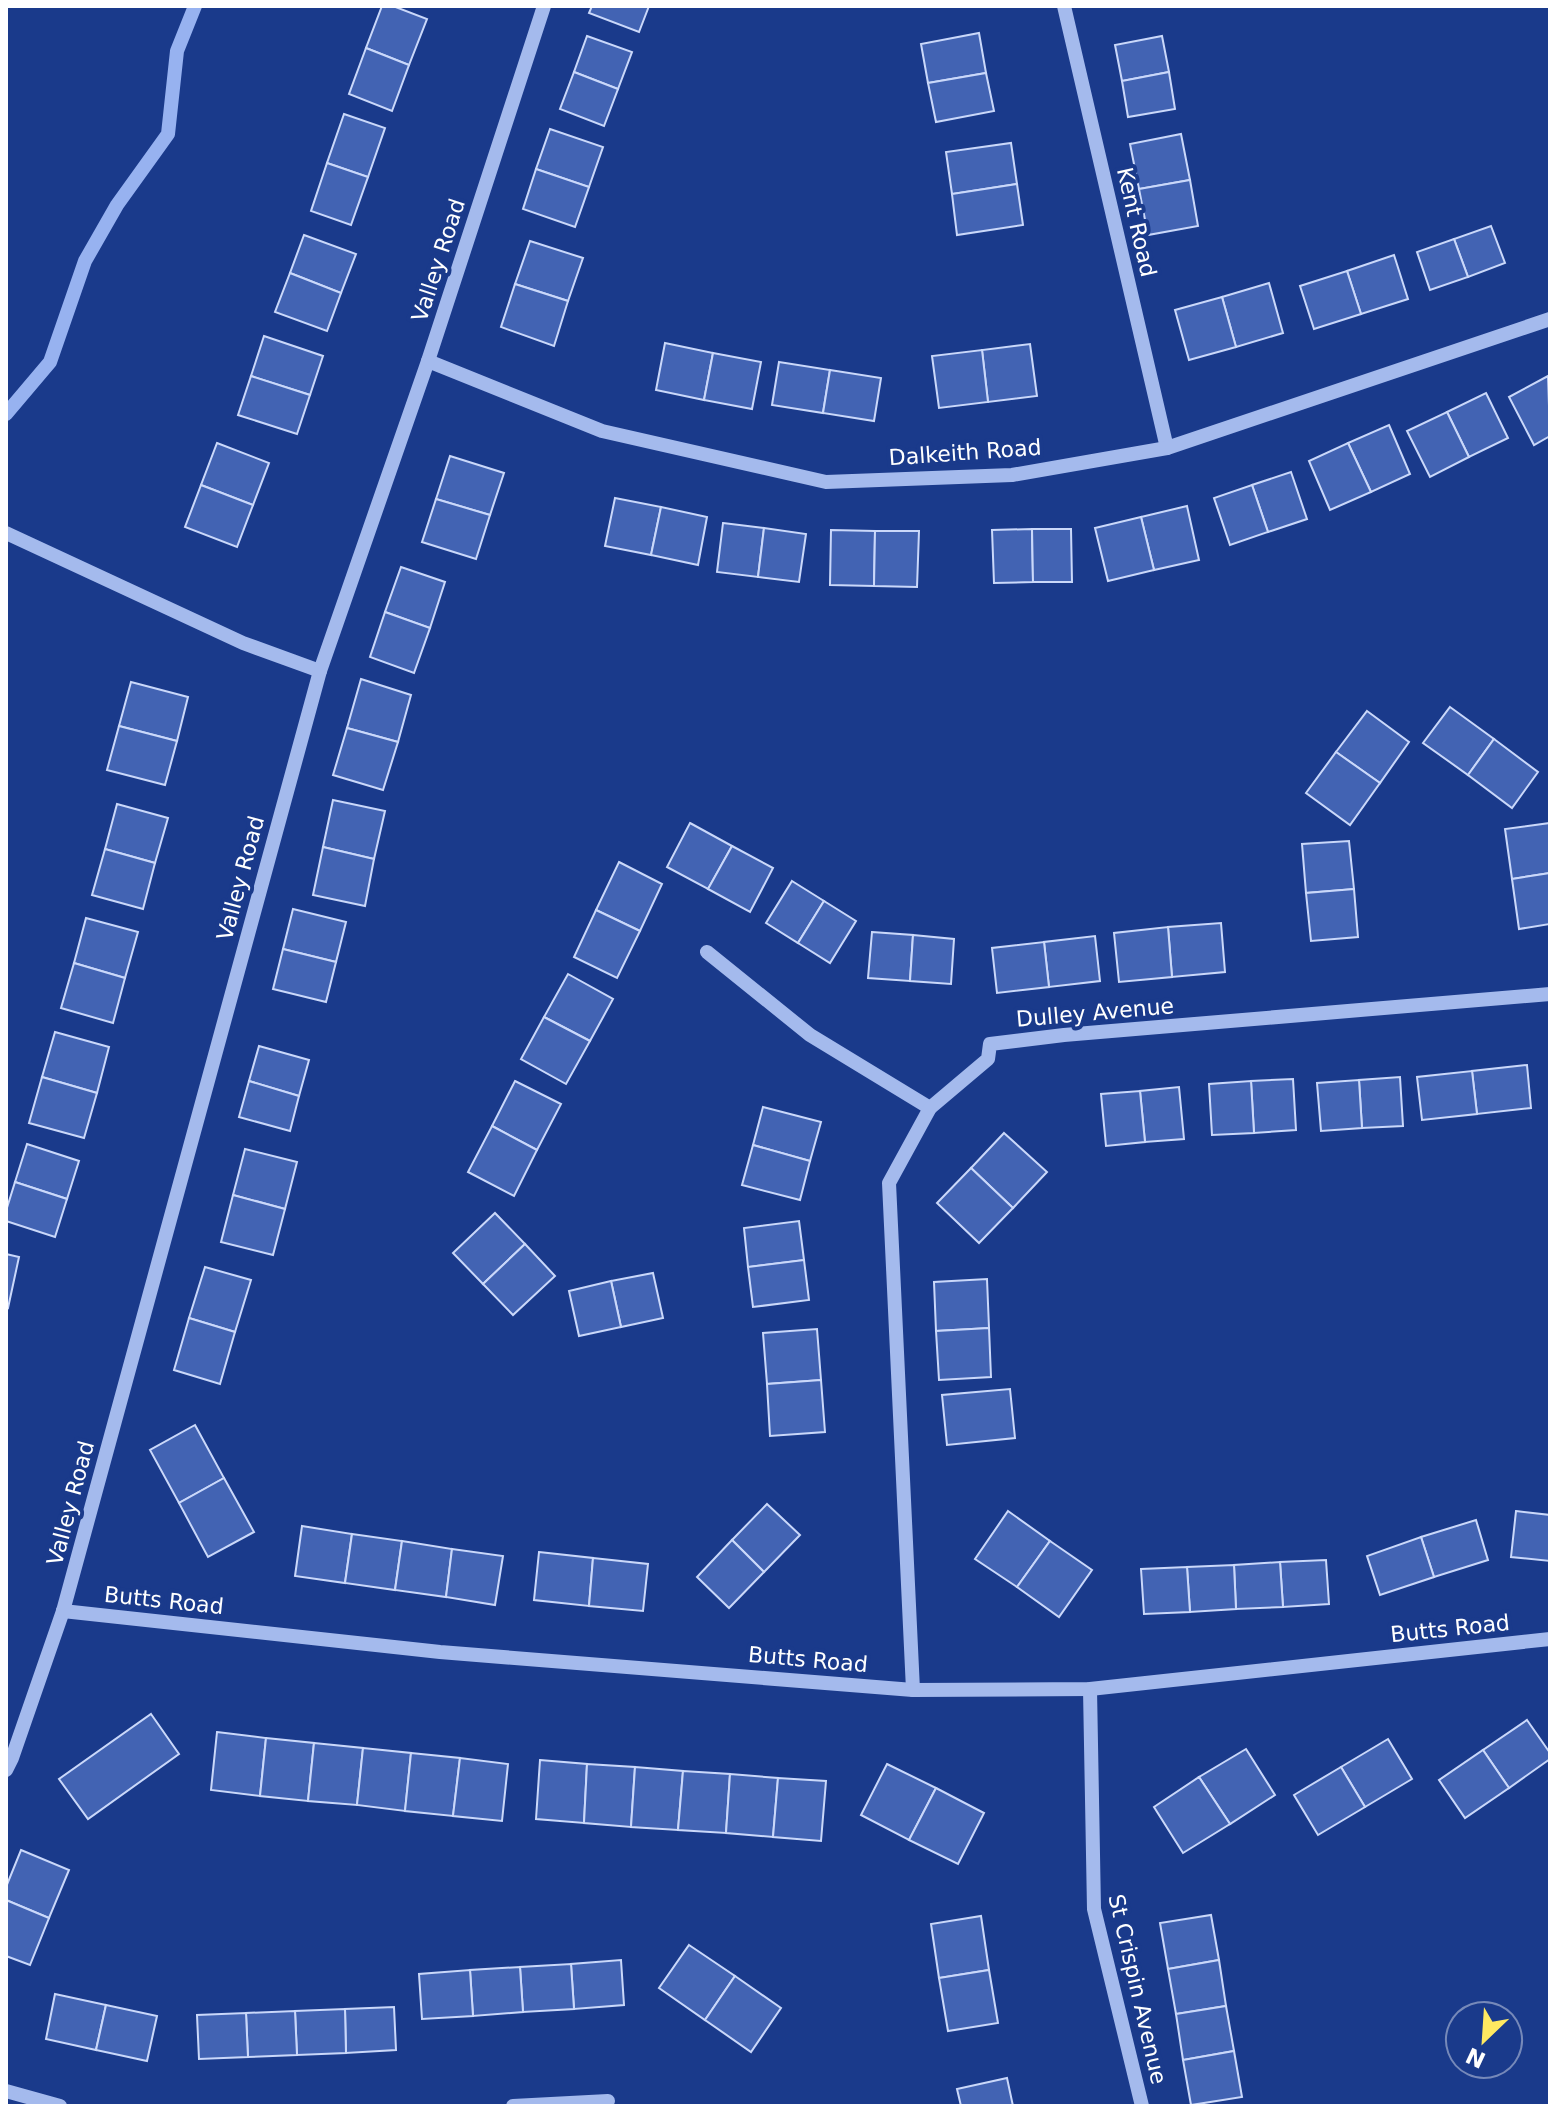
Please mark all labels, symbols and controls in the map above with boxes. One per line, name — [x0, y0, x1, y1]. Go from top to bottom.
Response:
street label: Kent Road — [1112, 165, 1161, 279]
street label: Valley Road — [407, 196, 470, 325]
street label: Dalkeith Road — [888, 435, 1042, 470]
street label: Valley Road — [212, 813, 269, 943]
street label: Dulley Avenue — [1015, 993, 1175, 1032]
street label: Valley Road — [42, 1438, 99, 1568]
street label: Butts Road — [103, 1582, 225, 1619]
street label: Butts Road — [1389, 1610, 1511, 1647]
street label: Butts Road — [747, 1642, 869, 1677]
street label: St Crispin Avenue — [1103, 1892, 1172, 2087]
north arrow — [1444, 2000, 1524, 2080]
text: N — [1462, 2042, 1489, 2073]

